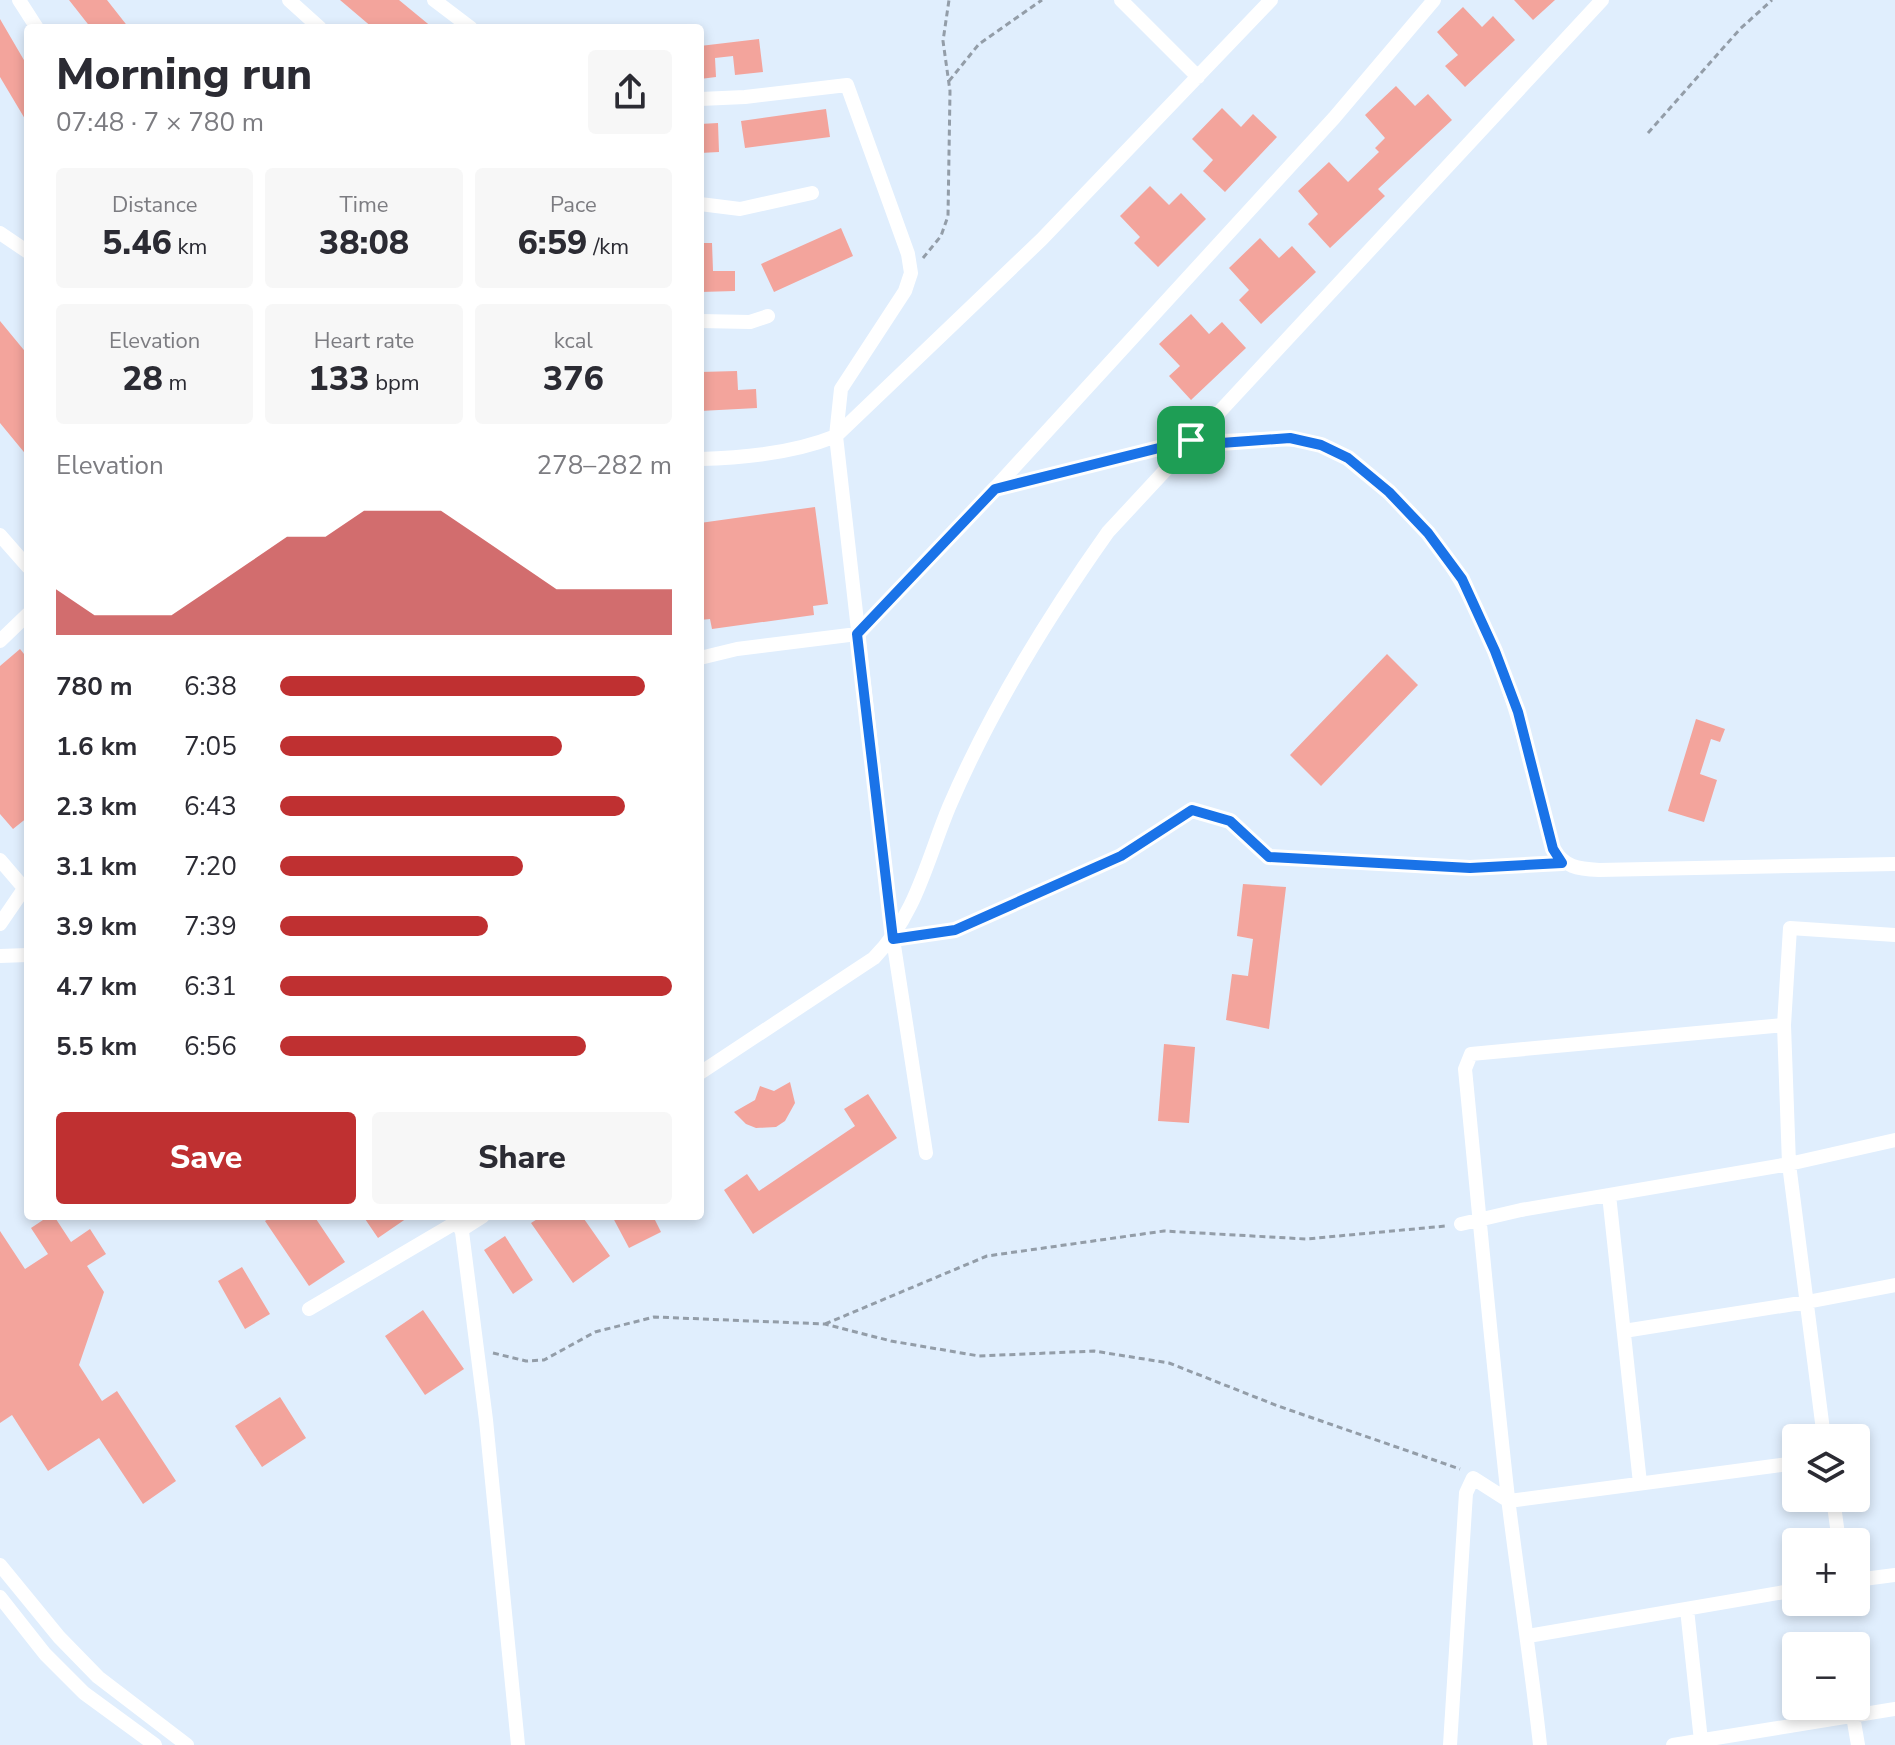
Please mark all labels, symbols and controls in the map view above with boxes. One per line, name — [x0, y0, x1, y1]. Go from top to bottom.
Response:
text: Morning run — [56, 45, 312, 105]
button: share — [588, 50, 672, 134]
text: 07:48 · 7 × 780 m — [56, 105, 264, 140]
text: Distance — [112, 190, 197, 220]
text: Time — [340, 190, 388, 220]
text: Pace — [550, 190, 597, 220]
text: 5.46 — [102, 220, 172, 266]
text: 38:08 — [319, 220, 409, 266]
text: 6:59 — [517, 220, 588, 266]
text: km — [172, 232, 207, 262]
text: /km — [588, 232, 629, 262]
text: Elevation — [109, 326, 200, 356]
text: Heart rate — [314, 326, 414, 356]
text: kcal — [554, 326, 593, 356]
text: 28 — [122, 356, 163, 402]
text: 133 — [308, 356, 370, 402]
text: 376 — [543, 356, 604, 402]
text: m — [163, 368, 187, 398]
text: bpm — [370, 368, 420, 398]
pin — [1157, 406, 1225, 474]
icon: arrive — [1169, 418, 1213, 462]
text: Elevation — [56, 448, 164, 483]
text: 278–282 m — [536, 448, 672, 483]
text: 780 m — [56, 669, 133, 704]
text: 6:38 — [184, 669, 237, 704]
text: 1.6 km — [56, 729, 137, 764]
text: 7:05 — [184, 729, 237, 764]
text: 2.3 km — [56, 789, 137, 824]
text: 6:43 — [184, 789, 237, 824]
text: 3.1 km — [56, 849, 137, 884]
text: 7:20 — [184, 849, 237, 884]
text: 3.9 km — [56, 909, 137, 944]
text: 7:39 — [184, 909, 237, 944]
text: 4.7 km — [56, 969, 137, 1004]
text: 6:31 — [184, 969, 237, 1004]
text: 5.5 km — [56, 1029, 137, 1064]
text: 6:56 — [184, 1029, 237, 1064]
button: Save — [56, 1112, 356, 1204]
button: Share — [372, 1112, 672, 1204]
map controls — [1782, 1424, 1870, 1720]
button: layers — [1782, 1424, 1870, 1512]
button: + — [1782, 1528, 1870, 1616]
button: − — [1782, 1632, 1870, 1720]

